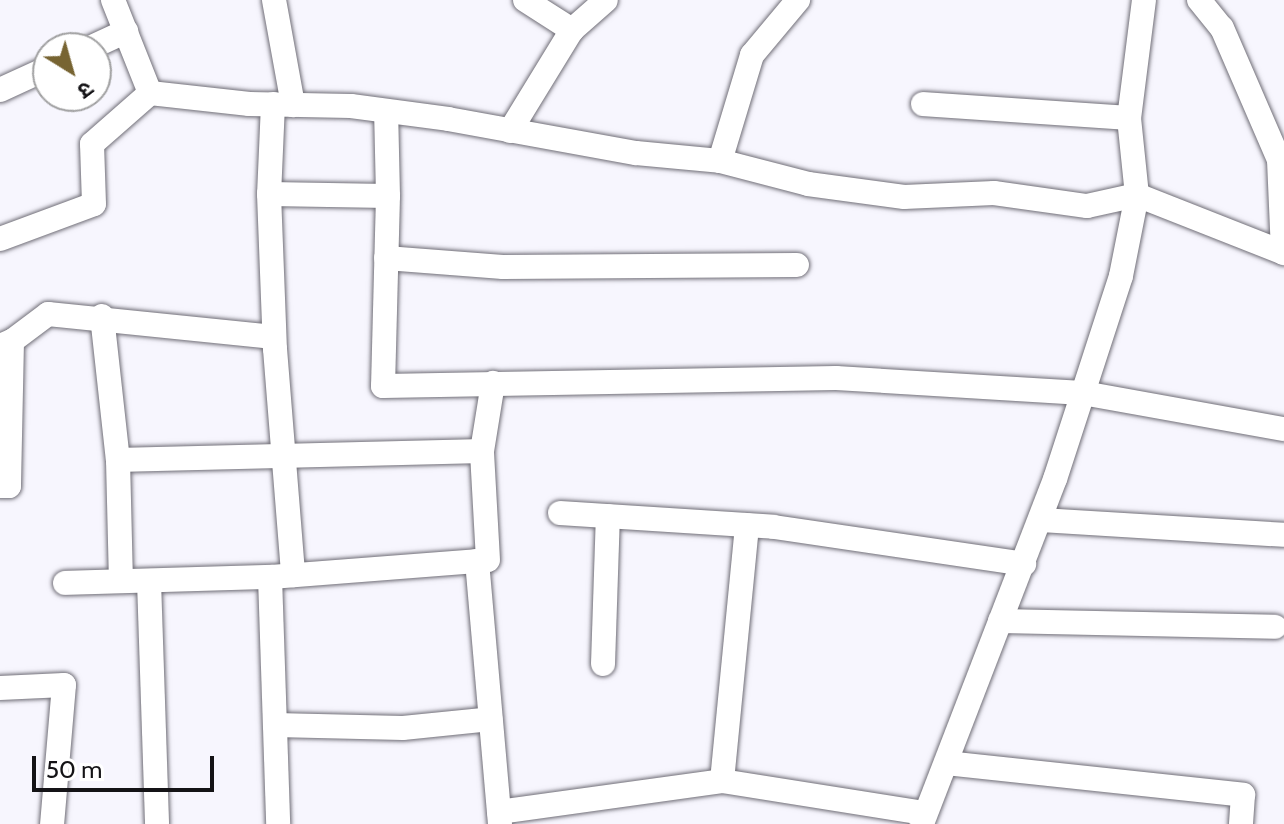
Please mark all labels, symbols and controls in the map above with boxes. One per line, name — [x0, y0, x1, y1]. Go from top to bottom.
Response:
north arrow — [32, 32, 112, 112]
text: उ — [72, 75, 99, 105]
scale bar — [36, 740, 218, 790]
text: 50 m — [46, 755, 102, 784]

